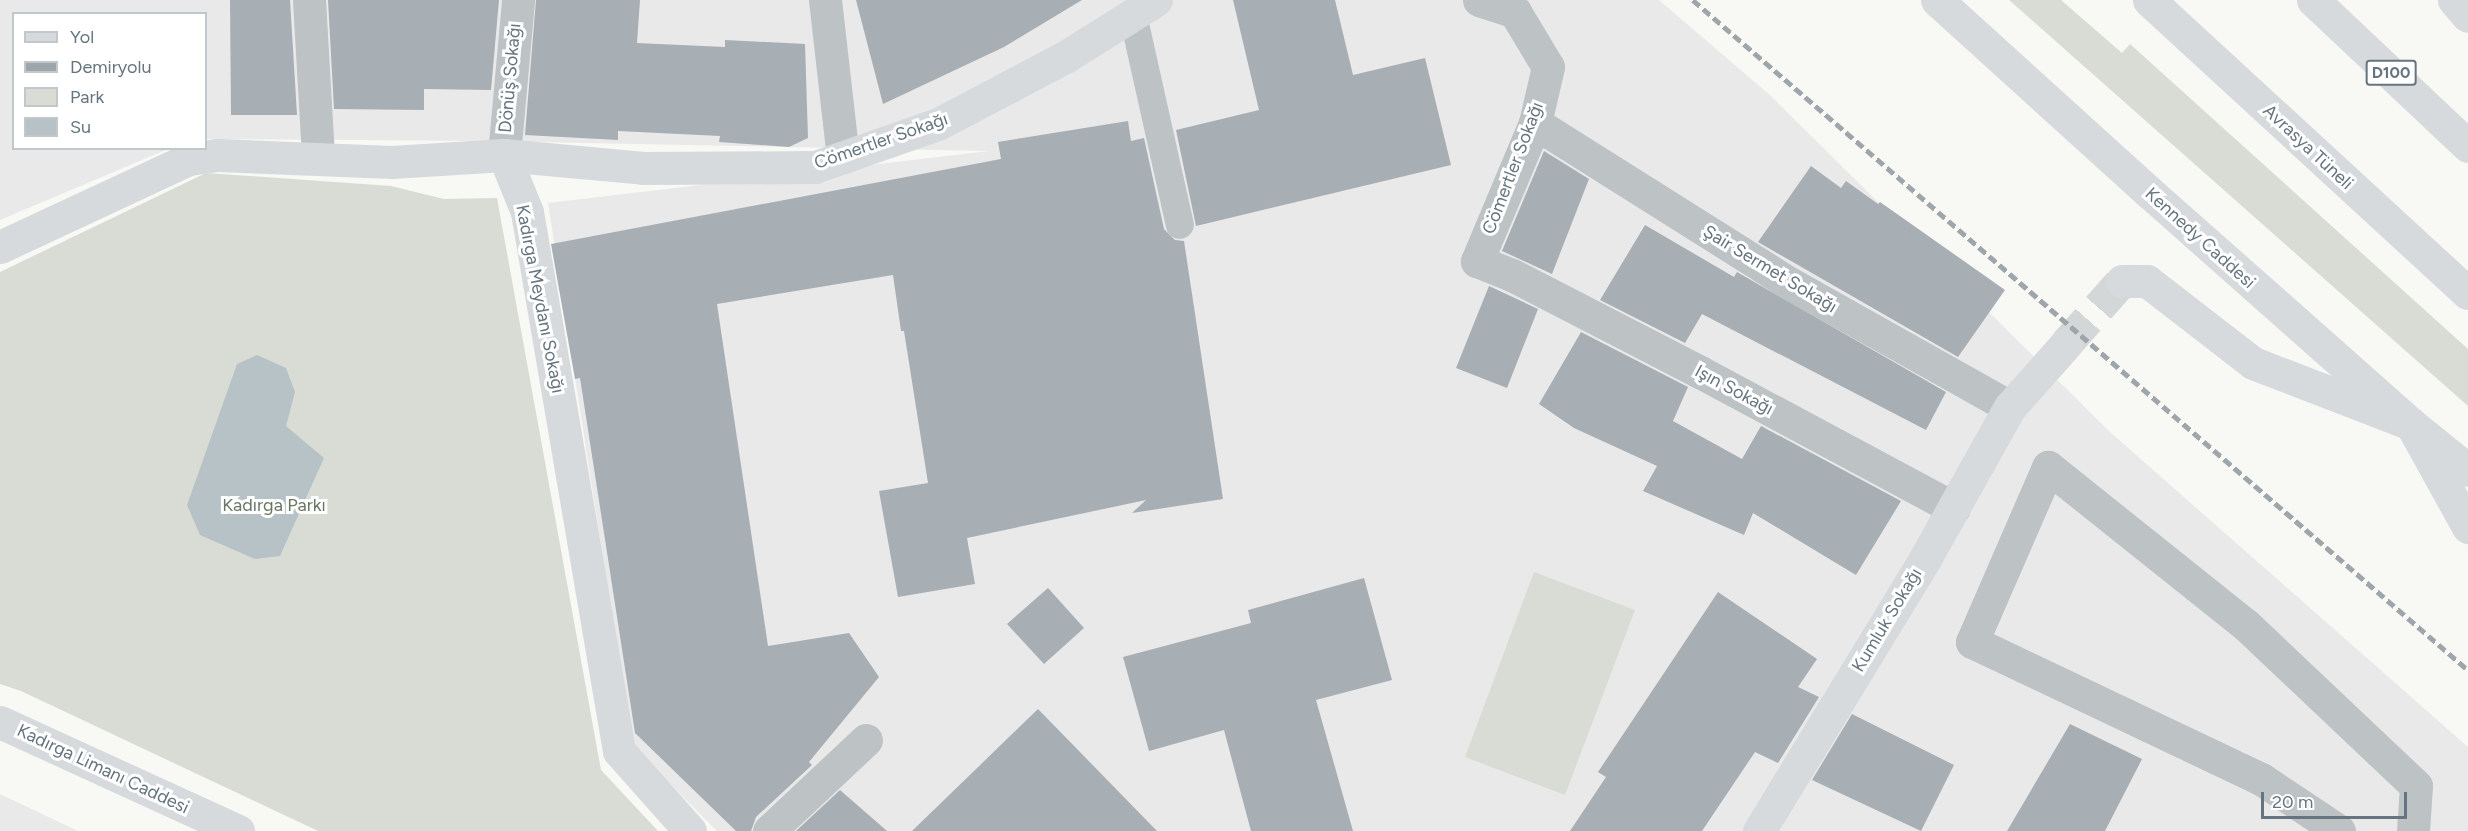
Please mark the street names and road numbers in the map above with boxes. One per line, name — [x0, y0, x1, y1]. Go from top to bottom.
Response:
street label: Dönüş Sokağı — [494, 22, 526, 134]
road number: D100 — [2366, 60, 2416, 86]
street label: Cömertler Sokağı — [1478, 99, 1548, 237]
street label: Avrasya Tüneli — [2259, 100, 2357, 194]
street label: Cömertler Sokağı — [811, 108, 951, 174]
street label: Kennedy Caddesi — [2140, 183, 2260, 293]
street label: Kadırga Meydanı Sokağı — [511, 203, 569, 395]
street label: Şair Sermet Sokağı — [1699, 221, 1841, 317]
street label: Işın Sokağı — [1691, 360, 1777, 420]
street label: Kumluk Sokağı — [1848, 564, 1926, 676]
street label: Kadırga Limanı Caddesi — [14, 720, 192, 818]

